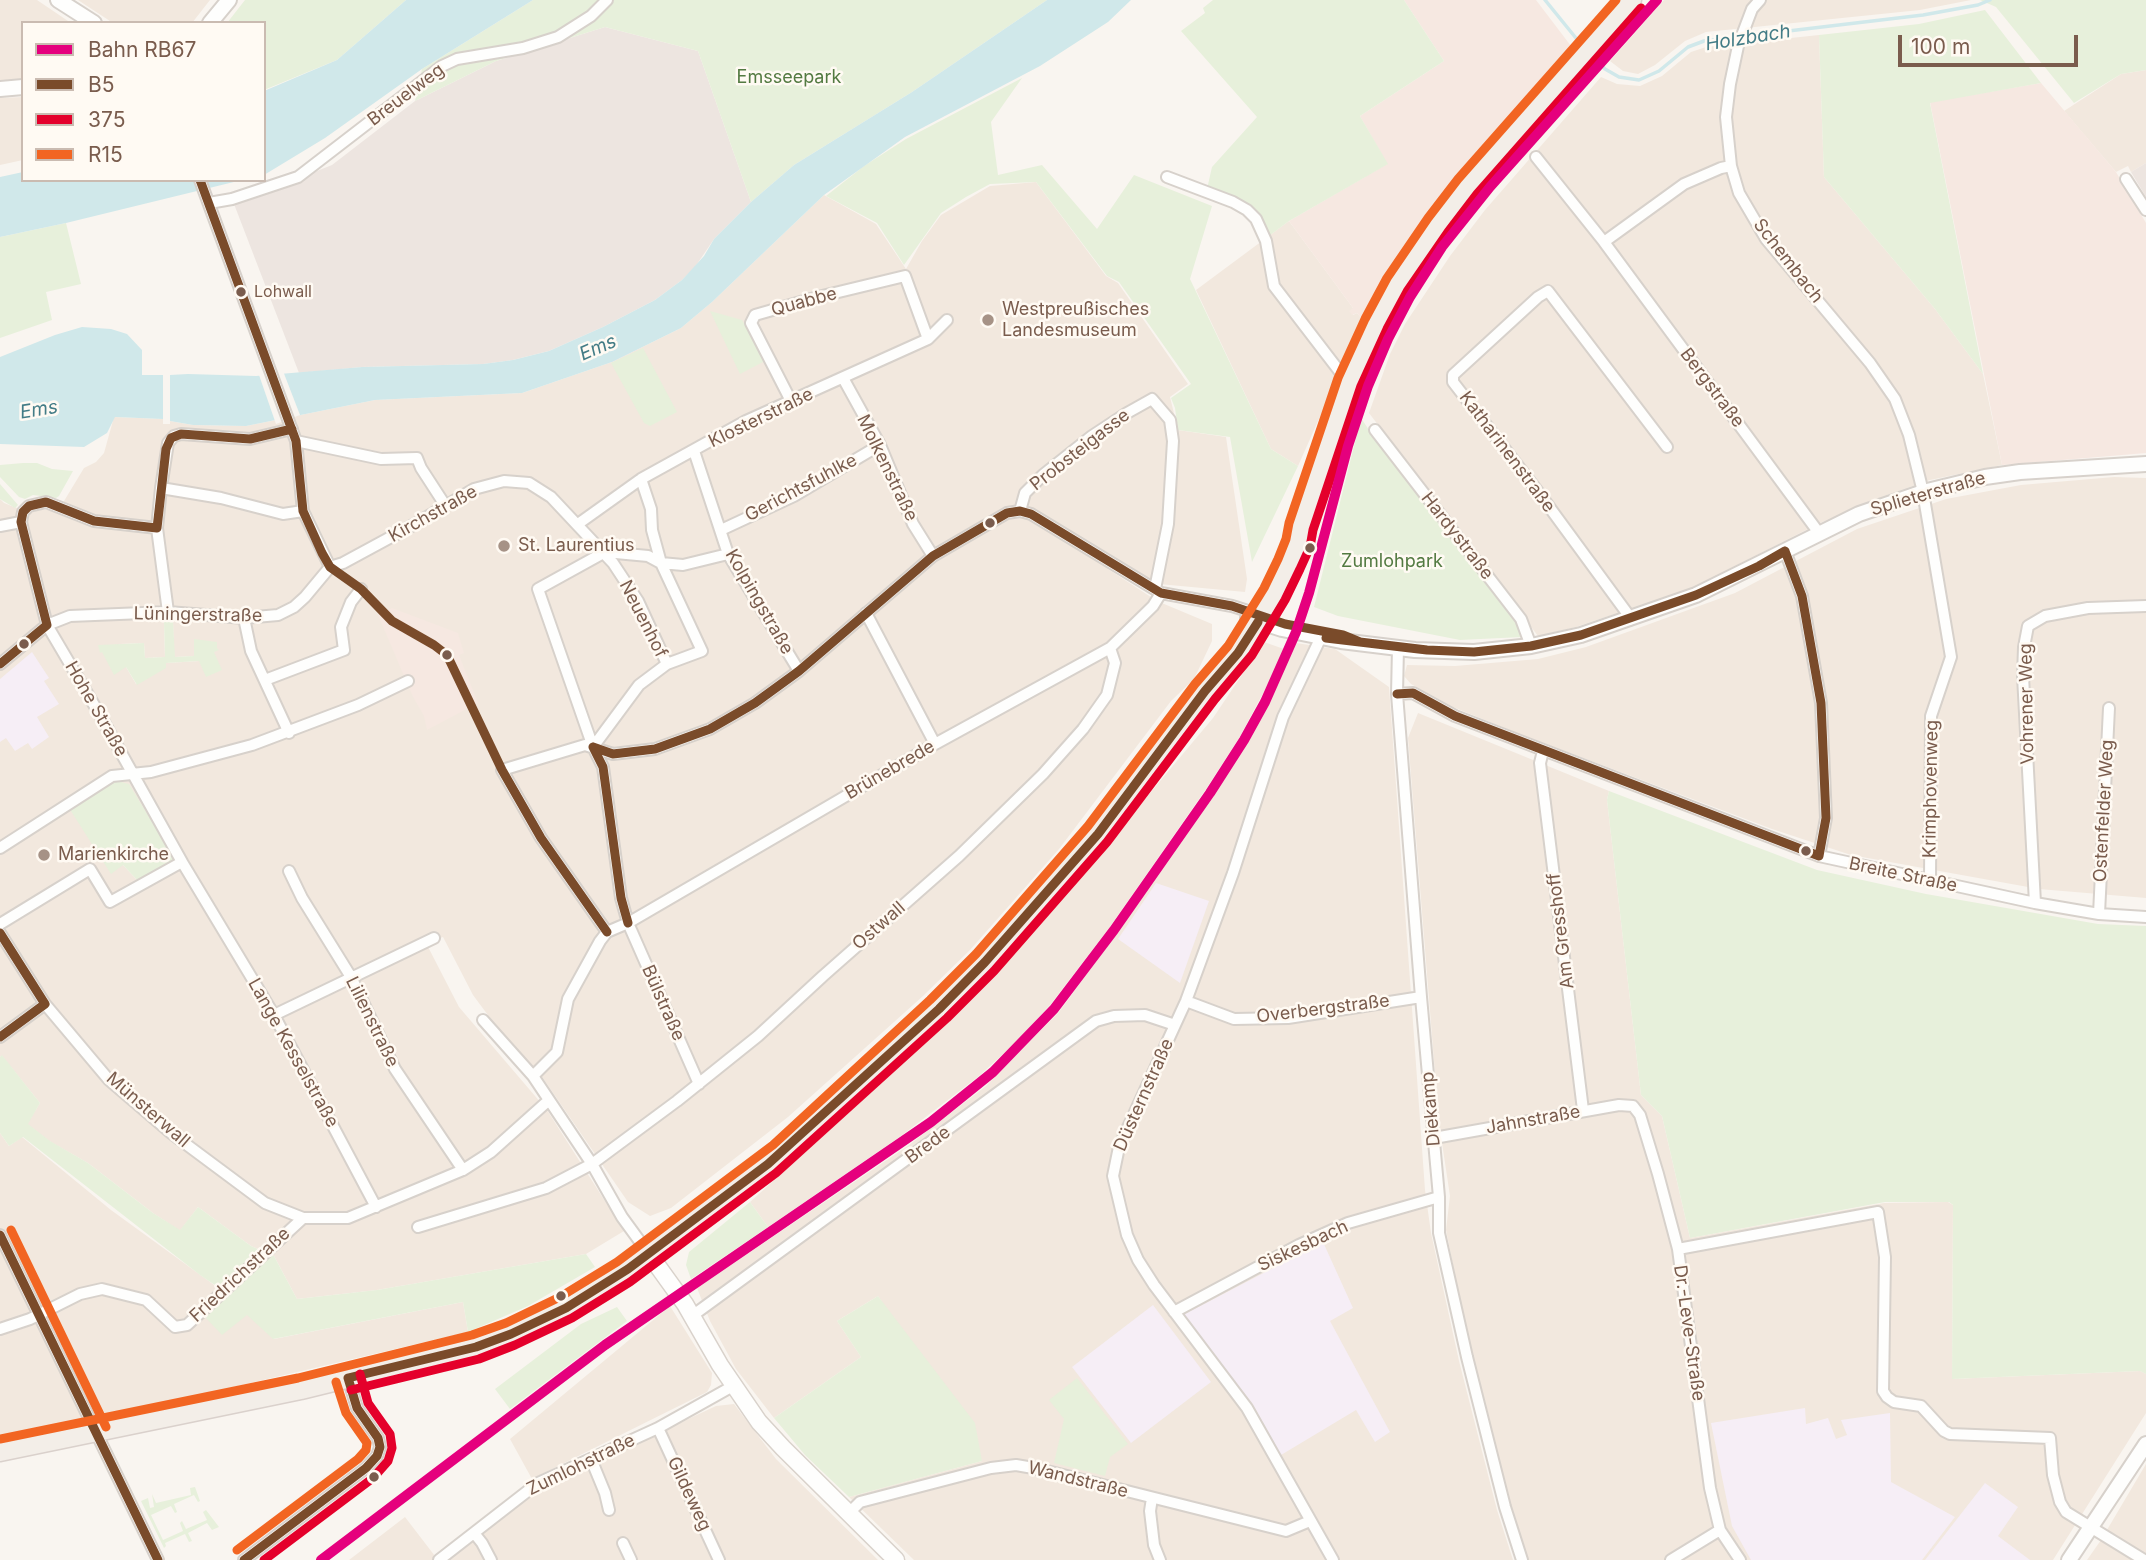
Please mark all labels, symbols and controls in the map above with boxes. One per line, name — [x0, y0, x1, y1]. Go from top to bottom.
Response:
water label: Holzbach — [1704, 20, 1792, 56]
legend — [21, 21, 266, 182]
scale bar — [1901, 21, 2081, 65]
text: 100 m — [1911, 34, 1970, 59]
text: Bahn RB67 — [88, 37, 196, 62]
street label: Breuelweg — [363, 59, 449, 131]
park label: Emsseepark — [737, 67, 841, 89]
text: B5 — [88, 72, 115, 97]
text: 375 — [88, 107, 125, 132]
text: R15 — [88, 142, 123, 167]
street label: Schembach — [1748, 215, 1828, 307]
place label: Lohwall — [254, 282, 312, 302]
street label: Quabbe — [769, 283, 839, 321]
marker: Lohwall — [234, 285, 248, 299]
place label: Westpreußisches Landesmuseum — [1002, 299, 1149, 342]
marker: Westpreußisches Landesmuseum — [980, 312, 996, 328]
water label: Ems — [576, 330, 620, 366]
street label: Bergstraße — [1675, 344, 1749, 432]
street label: Klosterstraße — [705, 383, 817, 453]
street label: Katharinenstraße — [1454, 387, 1560, 517]
water label: Ems — [18, 396, 60, 424]
street label: Probsteigasse — [1026, 404, 1134, 496]
street label: Molkenstraße — [852, 411, 922, 525]
street label: Gerichtsfuhlke — [741, 449, 861, 527]
street label: Splieterstraße — [1868, 467, 1988, 521]
street label: Kirchstraße — [385, 481, 481, 547]
street label: Hardystraße — [1416, 488, 1498, 584]
unlabelled marker — [983, 516, 997, 530]
place label: St. Laurentius — [518, 535, 635, 557]
marker: St. Laurentius — [496, 538, 512, 554]
unlabelled marker — [1303, 541, 1317, 555]
street label: Kolpingstraße — [720, 546, 798, 658]
park label: Zumlohpark — [1341, 551, 1443, 573]
street label: Neuenhof — [614, 577, 672, 661]
street label: Lüningerstraße — [134, 603, 262, 627]
unlabelled marker — [17, 637, 31, 651]
street label: Vohrener Weg — [2015, 643, 2039, 765]
unlabelled marker — [440, 648, 454, 662]
street label: Hohe Straße — [60, 658, 132, 760]
street label: Krimphovenweg — [1919, 720, 1943, 858]
street label: Brünebrede — [841, 736, 939, 804]
street label: Ostenfelder Weg — [2089, 739, 2119, 883]
place label: Marienkirche — [58, 844, 169, 866]
unlabelled marker — [1799, 844, 1813, 858]
marker: Marienkirche — [36, 847, 52, 863]
street label: Breite Straße — [1847, 853, 1959, 897]
street label: Am Gresshoff — [1543, 872, 1579, 990]
street label: Ostwall — [848, 897, 910, 955]
street label: Bülstraße — [637, 962, 689, 1044]
street label: Lilienstraße — [341, 973, 403, 1071]
street label: Lange Kesselstraße — [243, 975, 343, 1131]
street label: Overbergstraße — [1255, 990, 1391, 1028]
street label: Düsternstraße — [1110, 1035, 1178, 1155]
street label: Münsterwall — [102, 1068, 194, 1152]
street label: Diekamp — [1417, 1071, 1445, 1147]
street label: Jahnstraße — [1484, 1101, 1582, 1139]
street label: Brede — [901, 1121, 955, 1169]
street label: Siskesbach — [1254, 1216, 1352, 1276]
street label: Friedrichstraße — [185, 1223, 295, 1327]
street label: Dr.-Leve-Straße — [1669, 1264, 1709, 1402]
unlabelled marker — [554, 1289, 568, 1303]
street label: Zumlohstraße — [524, 1430, 638, 1500]
street label: Gildeweg — [662, 1454, 716, 1534]
street label: Wandstraße — [1026, 1457, 1130, 1503]
unlabelled marker — [367, 1470, 381, 1484]

